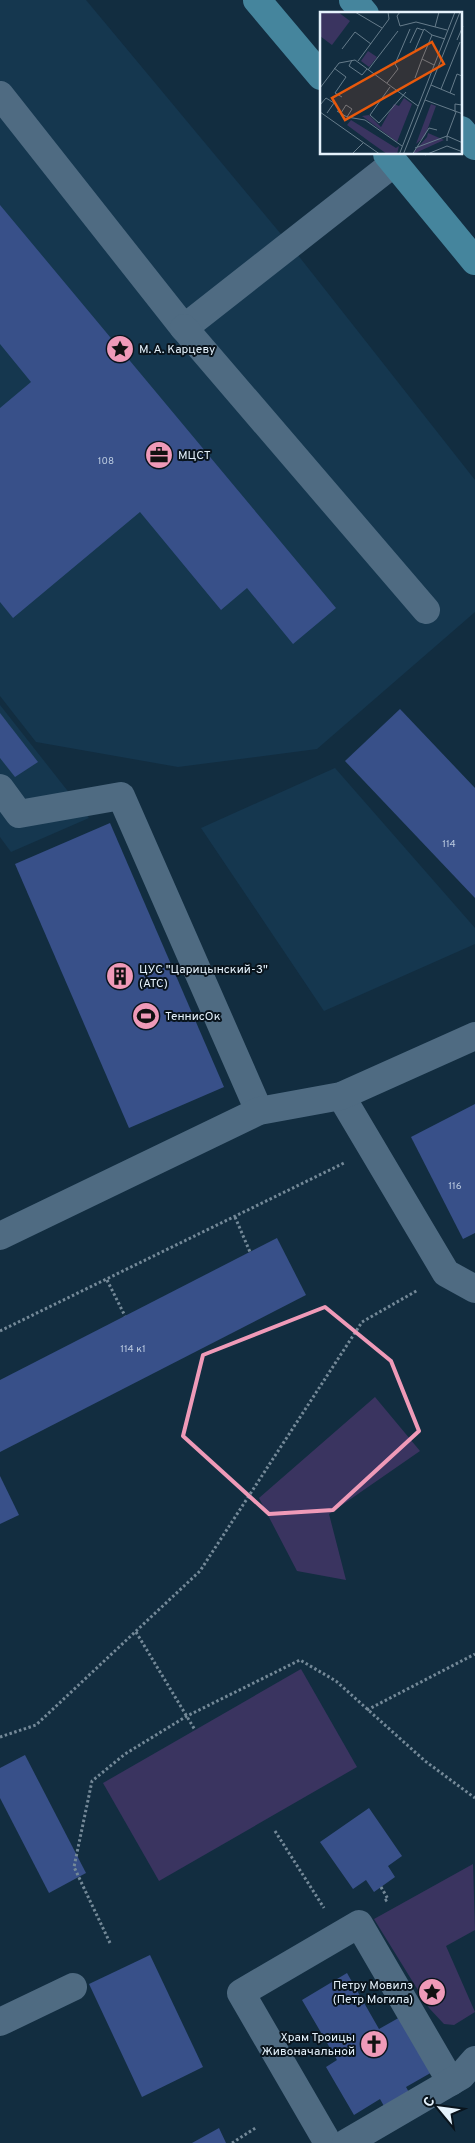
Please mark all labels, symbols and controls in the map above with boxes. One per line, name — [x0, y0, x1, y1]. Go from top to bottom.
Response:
inset map — [320, 12, 462, 155]
place icon: М. А. Карцеву — [105, 334, 135, 364]
place label: М. А. Карцеву — [139, 342, 215, 358]
office icon: МЦСТ — [144, 440, 174, 470]
place label: МЦСТ — [178, 448, 211, 464]
house number: 108 — [98, 455, 114, 468]
house number: 114 — [442, 838, 456, 851]
building icon: ЦУС "Царицынский-3" (АТС) — [105, 961, 135, 991]
place label: ЦУС "Царицынский-3" (АТС) — [139, 962, 268, 992]
sports icon: ТеннисОк — [131, 1001, 161, 1031]
place label: ТеннисОк — [165, 1009, 221, 1025]
house number: 116 — [448, 1180, 462, 1193]
house number: 114 к1 — [120, 1343, 146, 1356]
place icon: Петру Мовилэ (Петр Могила) — [417, 1977, 447, 2007]
place label: Петру Мовилэ (Петр Могила) — [333, 1978, 413, 2008]
church icon: Храм Троицы Живоначальной — [359, 2029, 389, 2059]
place label: Храм Троицы Живоначальной — [261, 2030, 355, 2060]
north arrow — [415, 2083, 465, 2133]
text: С — [420, 2094, 440, 2110]

